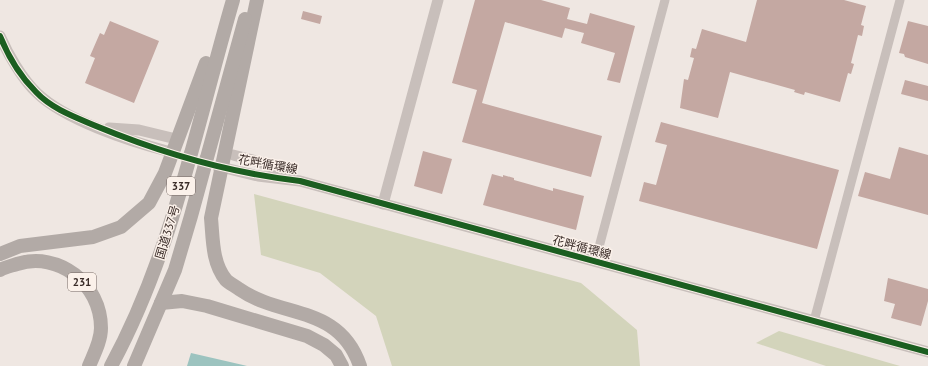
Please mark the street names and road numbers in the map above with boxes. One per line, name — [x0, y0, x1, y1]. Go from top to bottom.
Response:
street label: 花畔循環線 — [237, 151, 299, 177]
road number: 337 — [167, 177, 195, 195]
street label: 国道337号 — [152, 203, 182, 261]
street label: 花畔循環線 — [551, 232, 613, 262]
road number: 231 — [68, 273, 96, 291]

